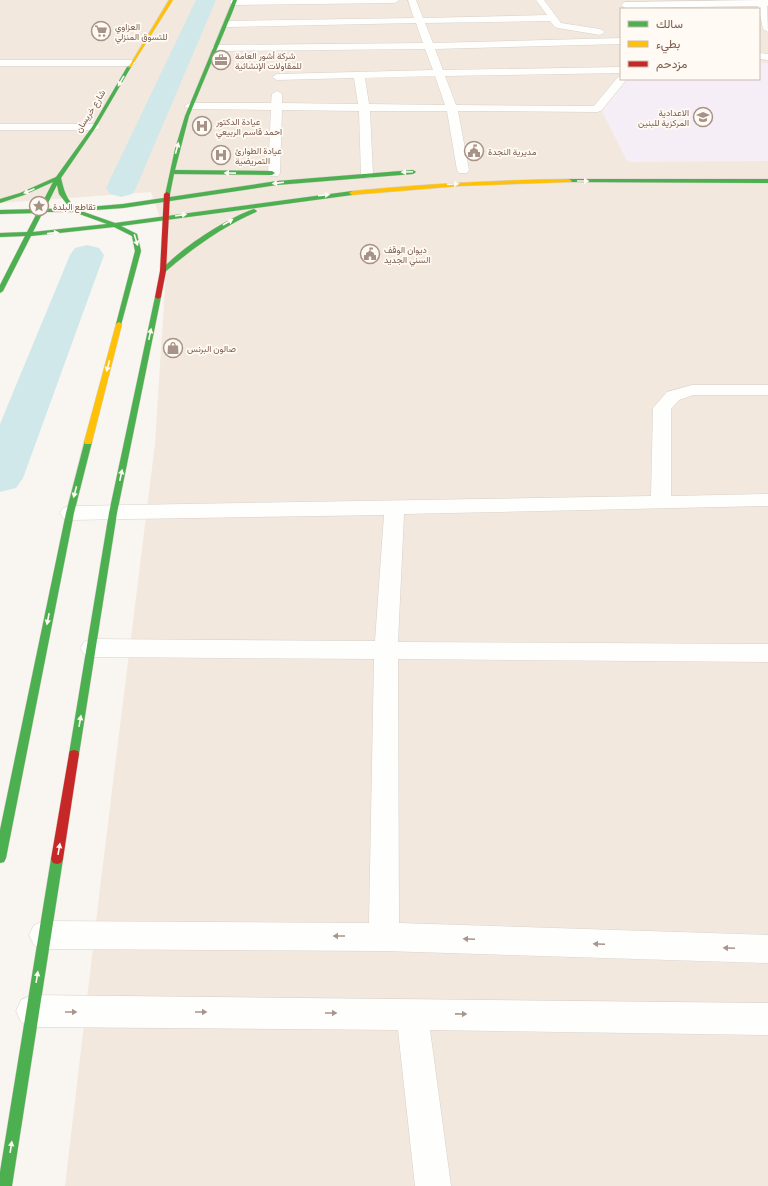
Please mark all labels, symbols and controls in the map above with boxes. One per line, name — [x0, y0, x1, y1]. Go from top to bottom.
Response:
legend — [620, 8, 760, 80]
text: سالك — [656, 14, 683, 33]
supermarket icon: العزاوي للتسوق المنزلي — [90, 20, 112, 42]
place label: العزاوي للتسوق المنزلي — [115, 20, 168, 44]
text: بطيء — [656, 34, 680, 54]
office icon: شركة أشور العامة للمقاولات الإنشائية — [210, 49, 232, 71]
place label: شركة أشور العامة للمقاولات الإنشائية — [235, 49, 302, 72]
text: مزدحم — [656, 54, 687, 73]
one-way arrow — [117, 75, 124, 87]
street label: شارع خريسان — [72, 87, 108, 135]
place label: الاعدادية المركزية للبنين — [638, 106, 689, 129]
school or university icon: الاعدادية المركزية للبنين — [692, 106, 714, 128]
hospital icon: عيادة الدكتور احمد قاسم الربيعي — [191, 115, 213, 137]
place label: عيادة الدكتور احمد قاسم الربيعي — [215, 115, 282, 139]
public building icon: مديرية النجدة — [463, 140, 485, 162]
one-way arrow — [174, 142, 180, 154]
hospital icon: عيادة الطوارئ التمريضية — [210, 144, 232, 166]
place label: عيادة الطوارئ التمريضية — [235, 144, 282, 167]
place label: مديرية النجدة — [488, 145, 537, 158]
one-way arrow — [401, 169, 413, 176]
one-way arrow — [223, 170, 236, 176]
one-way arrow — [577, 178, 590, 184]
one-way arrow — [271, 180, 284, 187]
one-way arrow — [447, 180, 459, 187]
one-way arrow — [24, 188, 35, 194]
one-way arrow — [318, 192, 330, 199]
place icon: تقاطع البلدة — [28, 195, 50, 217]
place label: تقاطع البلدة — [53, 200, 96, 213]
one-way arrow — [175, 212, 187, 218]
one-way arrow — [222, 219, 234, 226]
one-way arrow — [47, 229, 59, 236]
one-way arrow — [133, 235, 139, 247]
public building icon: ديوان الوقف السني الجديد — [359, 243, 381, 265]
place label: ديوان الوقف السني الجديد — [384, 243, 430, 267]
one-way arrow — [147, 327, 153, 340]
shop icon: صالون البرنس — [162, 337, 184, 359]
place label: صالون البرنس — [187, 342, 236, 355]
one-way arrow — [105, 360, 111, 372]
one-way arrow — [119, 469, 125, 481]
one-way arrow — [72, 485, 78, 498]
one-way arrow — [45, 613, 51, 625]
one-way arrow — [77, 715, 83, 727]
one-way arrow — [56, 843, 62, 855]
one-way arrow — [332, 933, 345, 939]
one-way arrow — [463, 936, 475, 943]
one-way arrow — [592, 941, 605, 947]
one-way arrow — [722, 945, 735, 951]
one-way arrow — [34, 971, 40, 984]
one-way arrow — [65, 1008, 77, 1015]
one-way arrow — [195, 1009, 208, 1015]
one-way arrow — [325, 1010, 338, 1016]
one-way arrow — [455, 1011, 467, 1018]
one-way arrow — [8, 1141, 14, 1154]

